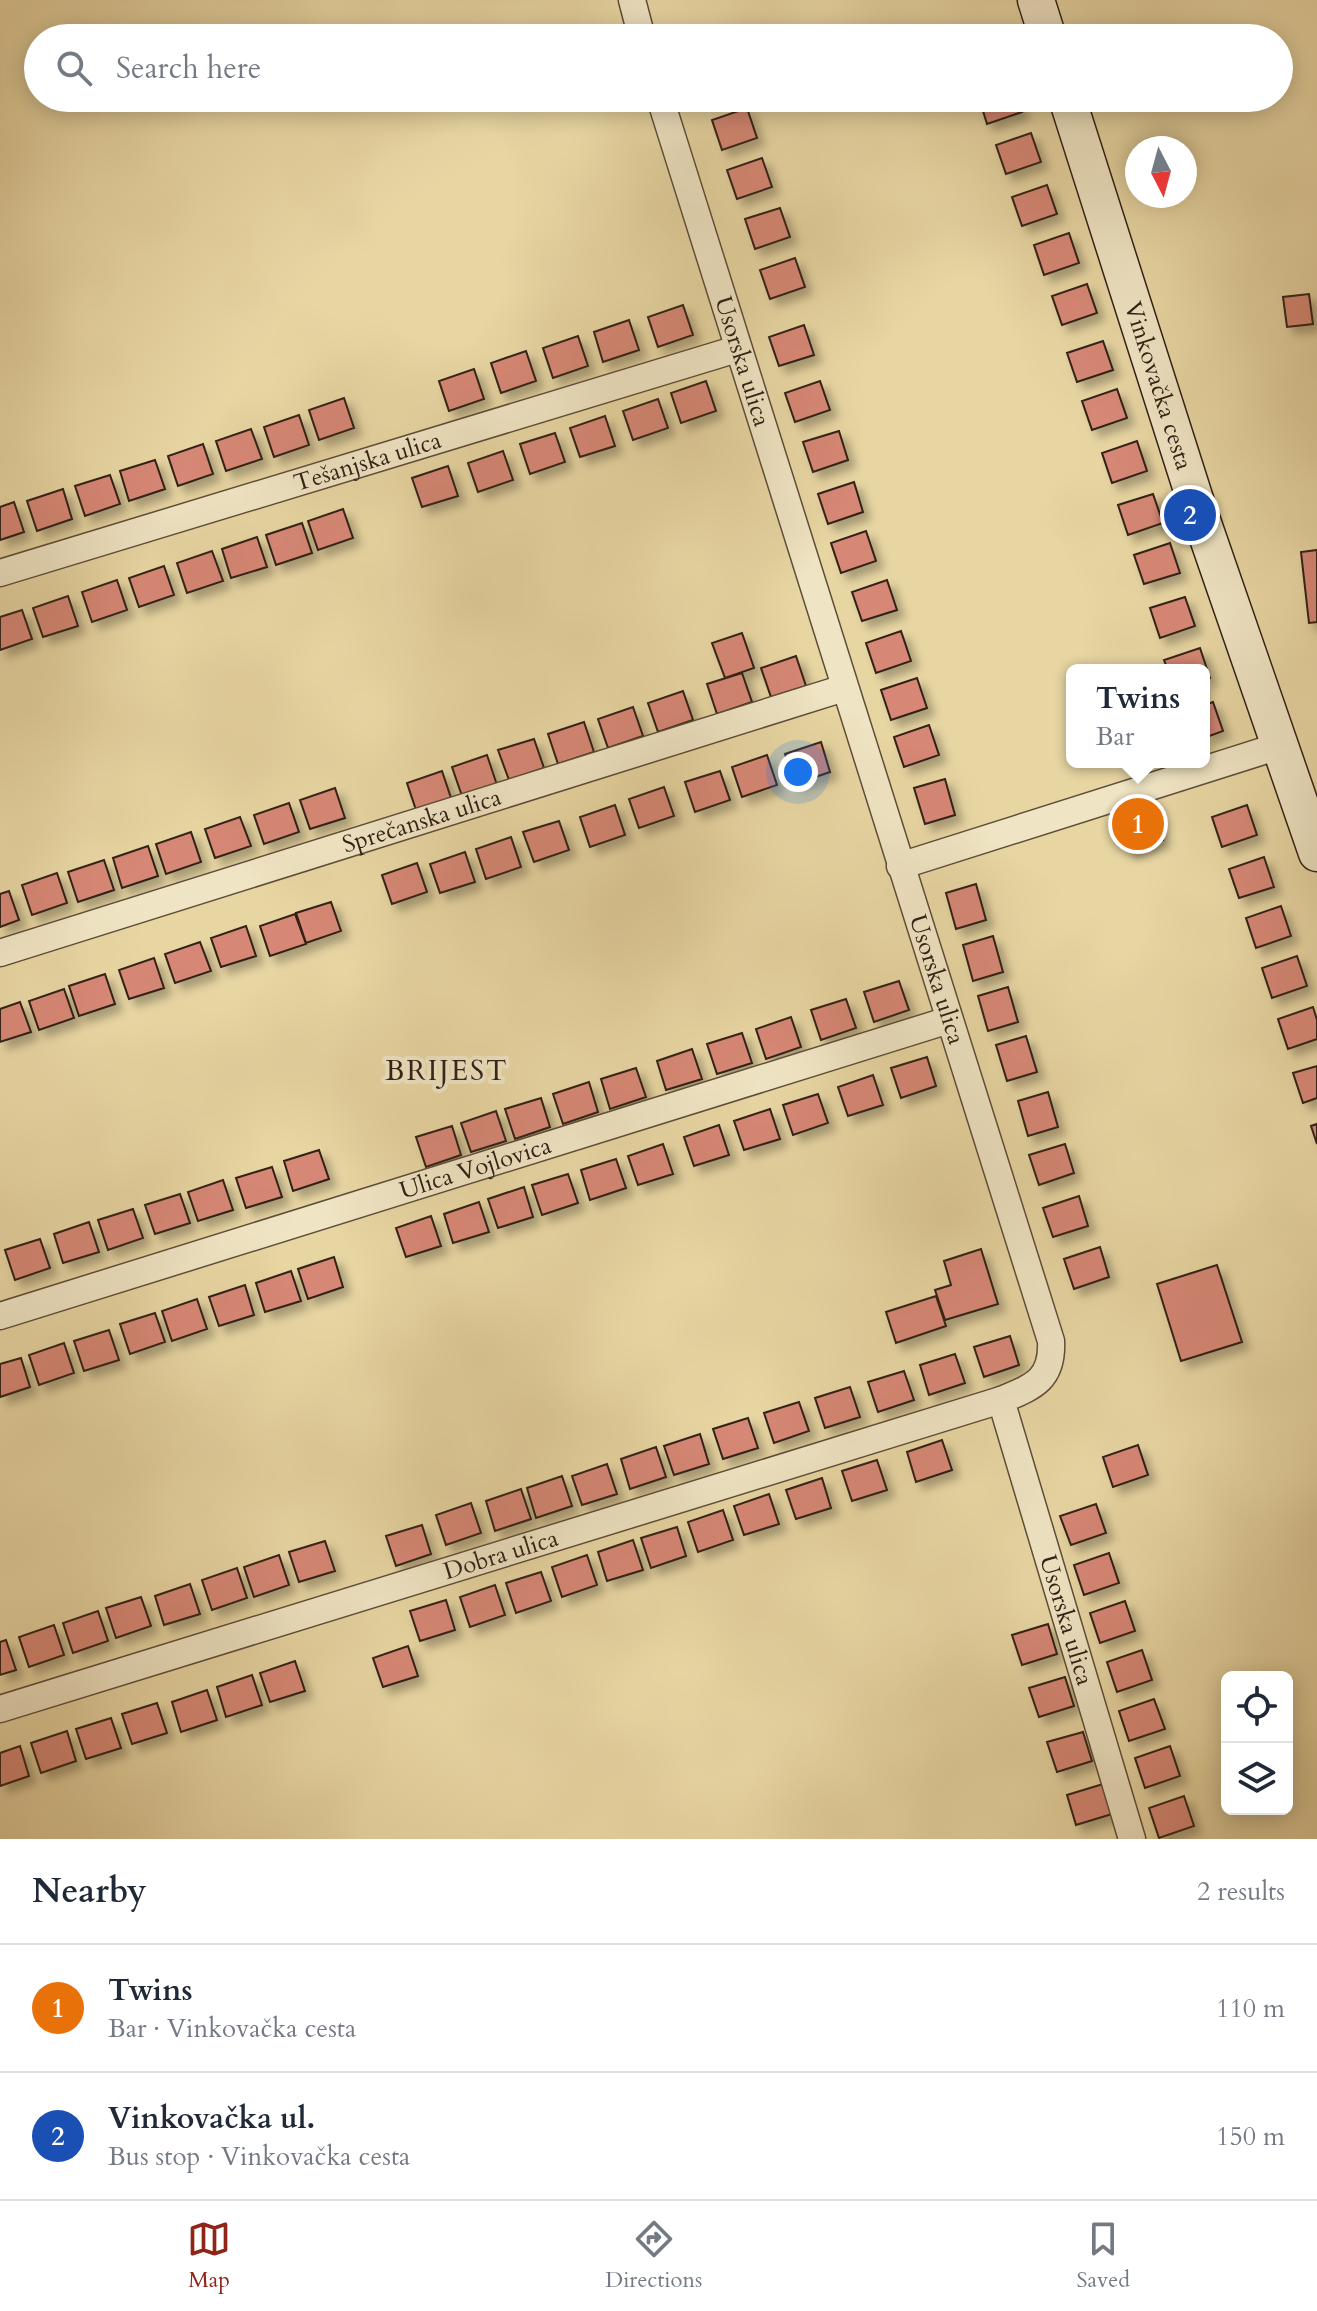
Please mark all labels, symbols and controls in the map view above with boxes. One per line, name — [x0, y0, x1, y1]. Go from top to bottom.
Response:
search box — [24, 24, 1293, 112]
icon: search — [52, 46, 96, 90]
text: Search here — [116, 48, 261, 89]
north arrow — [1125, 136, 1197, 208]
street label: Usorska ulica — [706, 292, 778, 431]
street label: Vinkovačka cesta — [1116, 298, 1201, 475]
street label: Tešanjska ulica — [290, 424, 446, 500]
pin: 2 — [1164, 485, 1216, 545]
popup — [1066, 664, 1210, 768]
text: Twins — [1096, 678, 1180, 719]
text: Bar — [1096, 719, 1134, 754]
your location — [778, 752, 818, 792]
street label: Sprečanska ulica — [338, 780, 506, 861]
pin: 1 — [1112, 794, 1164, 854]
street label: Usorska ulica — [901, 910, 973, 1049]
district label: BRIJEST — [385, 1052, 509, 1090]
street label: Ulica Vojlovica — [396, 1129, 556, 1207]
street label: Dobra ulica — [439, 1522, 563, 1588]
street label: Usorska ulica — [1031, 1551, 1101, 1690]
map controls — [1221, 1671, 1293, 1815]
button: locate — [1221, 1671, 1293, 1743]
button: layers — [1221, 1743, 1293, 1815]
text: Nearby — [32, 1868, 147, 1914]
text: 2 results — [1197, 1874, 1285, 1909]
text: Twins — [108, 1970, 193, 2011]
text: 1 — [51, 1991, 65, 2026]
text: 110 m — [1216, 1991, 1285, 2026]
text: Bar · Vinkovačka cesta — [108, 2011, 356, 2046]
text: Vinkovačka ul. — [108, 2098, 315, 2139]
text: 2 — [51, 2119, 65, 2154]
text: 150 m — [1216, 2119, 1285, 2154]
text: Bus stop · Vinkovačka cesta — [108, 2139, 410, 2174]
tab: Map — [187, 2217, 231, 2295]
tab: Directions — [605, 2217, 702, 2295]
tab: Saved — [1077, 2217, 1130, 2295]

